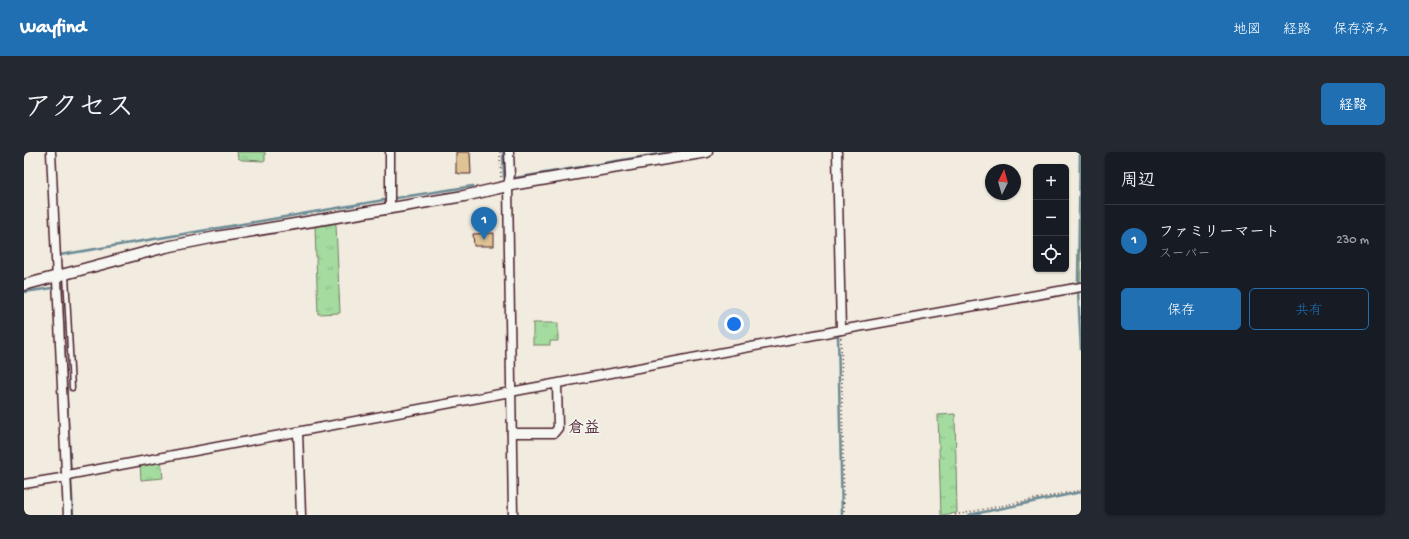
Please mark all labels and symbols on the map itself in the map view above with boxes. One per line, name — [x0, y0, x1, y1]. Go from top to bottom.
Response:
north arrow — [985, 164, 1021, 200]
pin: 1 — [471, 207, 497, 240]
your location — [724, 314, 744, 334]
district label: 倉益 — [568, 419, 600, 439]

